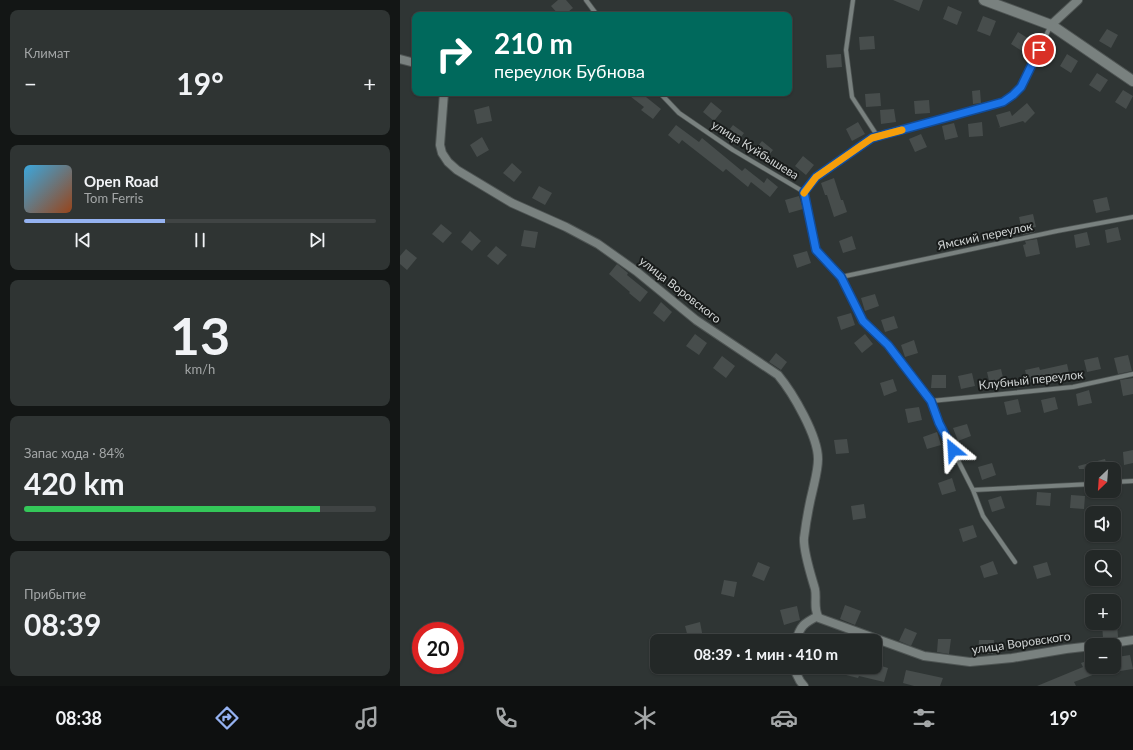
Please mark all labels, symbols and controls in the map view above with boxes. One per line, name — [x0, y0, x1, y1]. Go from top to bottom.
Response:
text: 210 m — [494, 26, 573, 60]
icon: right — [428, 28, 480, 80]
pin — [1022, 33, 1056, 67]
icon: arrive — [1028, 39, 1050, 61]
text: Климат — [24, 45, 70, 61]
text: переулок Бубнова — [494, 60, 645, 82]
text: 19° — [176, 65, 224, 101]
text: − — [24, 70, 37, 97]
text: + — [363, 70, 376, 97]
street label: улица Куйбышева — [709, 117, 802, 182]
text: Open Road — [84, 172, 159, 190]
text: Tom Ferris — [84, 190, 143, 206]
street label: Ямский переулок — [935, 218, 1035, 253]
icon: previous — [72, 229, 94, 251]
icon: pause — [189, 229, 211, 251]
icon: next — [306, 229, 328, 251]
street label: улица Воровского — [636, 253, 724, 326]
text: 13 — [170, 304, 230, 366]
text: km/h — [185, 361, 215, 377]
street label: Клубный переулок — [978, 366, 1085, 392]
position arrow — [932, 429, 974, 471]
text: Запас хода · 84% — [24, 445, 125, 461]
north arrow — [1085, 462, 1121, 498]
map controls — [1085, 462, 1121, 674]
text: 420 km — [24, 465, 125, 501]
button: sound — [1085, 506, 1121, 542]
button: search — [1085, 550, 1121, 586]
text: Прибытие — [24, 586, 86, 602]
button: + — [1085, 594, 1121, 630]
text: 08:39 — [24, 606, 101, 642]
speed limit sign: 20 — [412, 622, 464, 674]
street label: улица Воровского — [970, 628, 1072, 657]
button: − — [1085, 638, 1121, 674]
text: 08:39 · 1 мин · 410 m — [694, 645, 838, 663]
icon: directions — [213, 704, 241, 732]
icon: music — [353, 704, 381, 732]
icon: phone — [492, 704, 520, 732]
icon: climate — [631, 704, 659, 732]
icon: car — [770, 704, 798, 732]
icon: filters — [910, 704, 938, 732]
text: 08:38 — [56, 707, 102, 729]
text: 19° — [1049, 707, 1077, 729]

